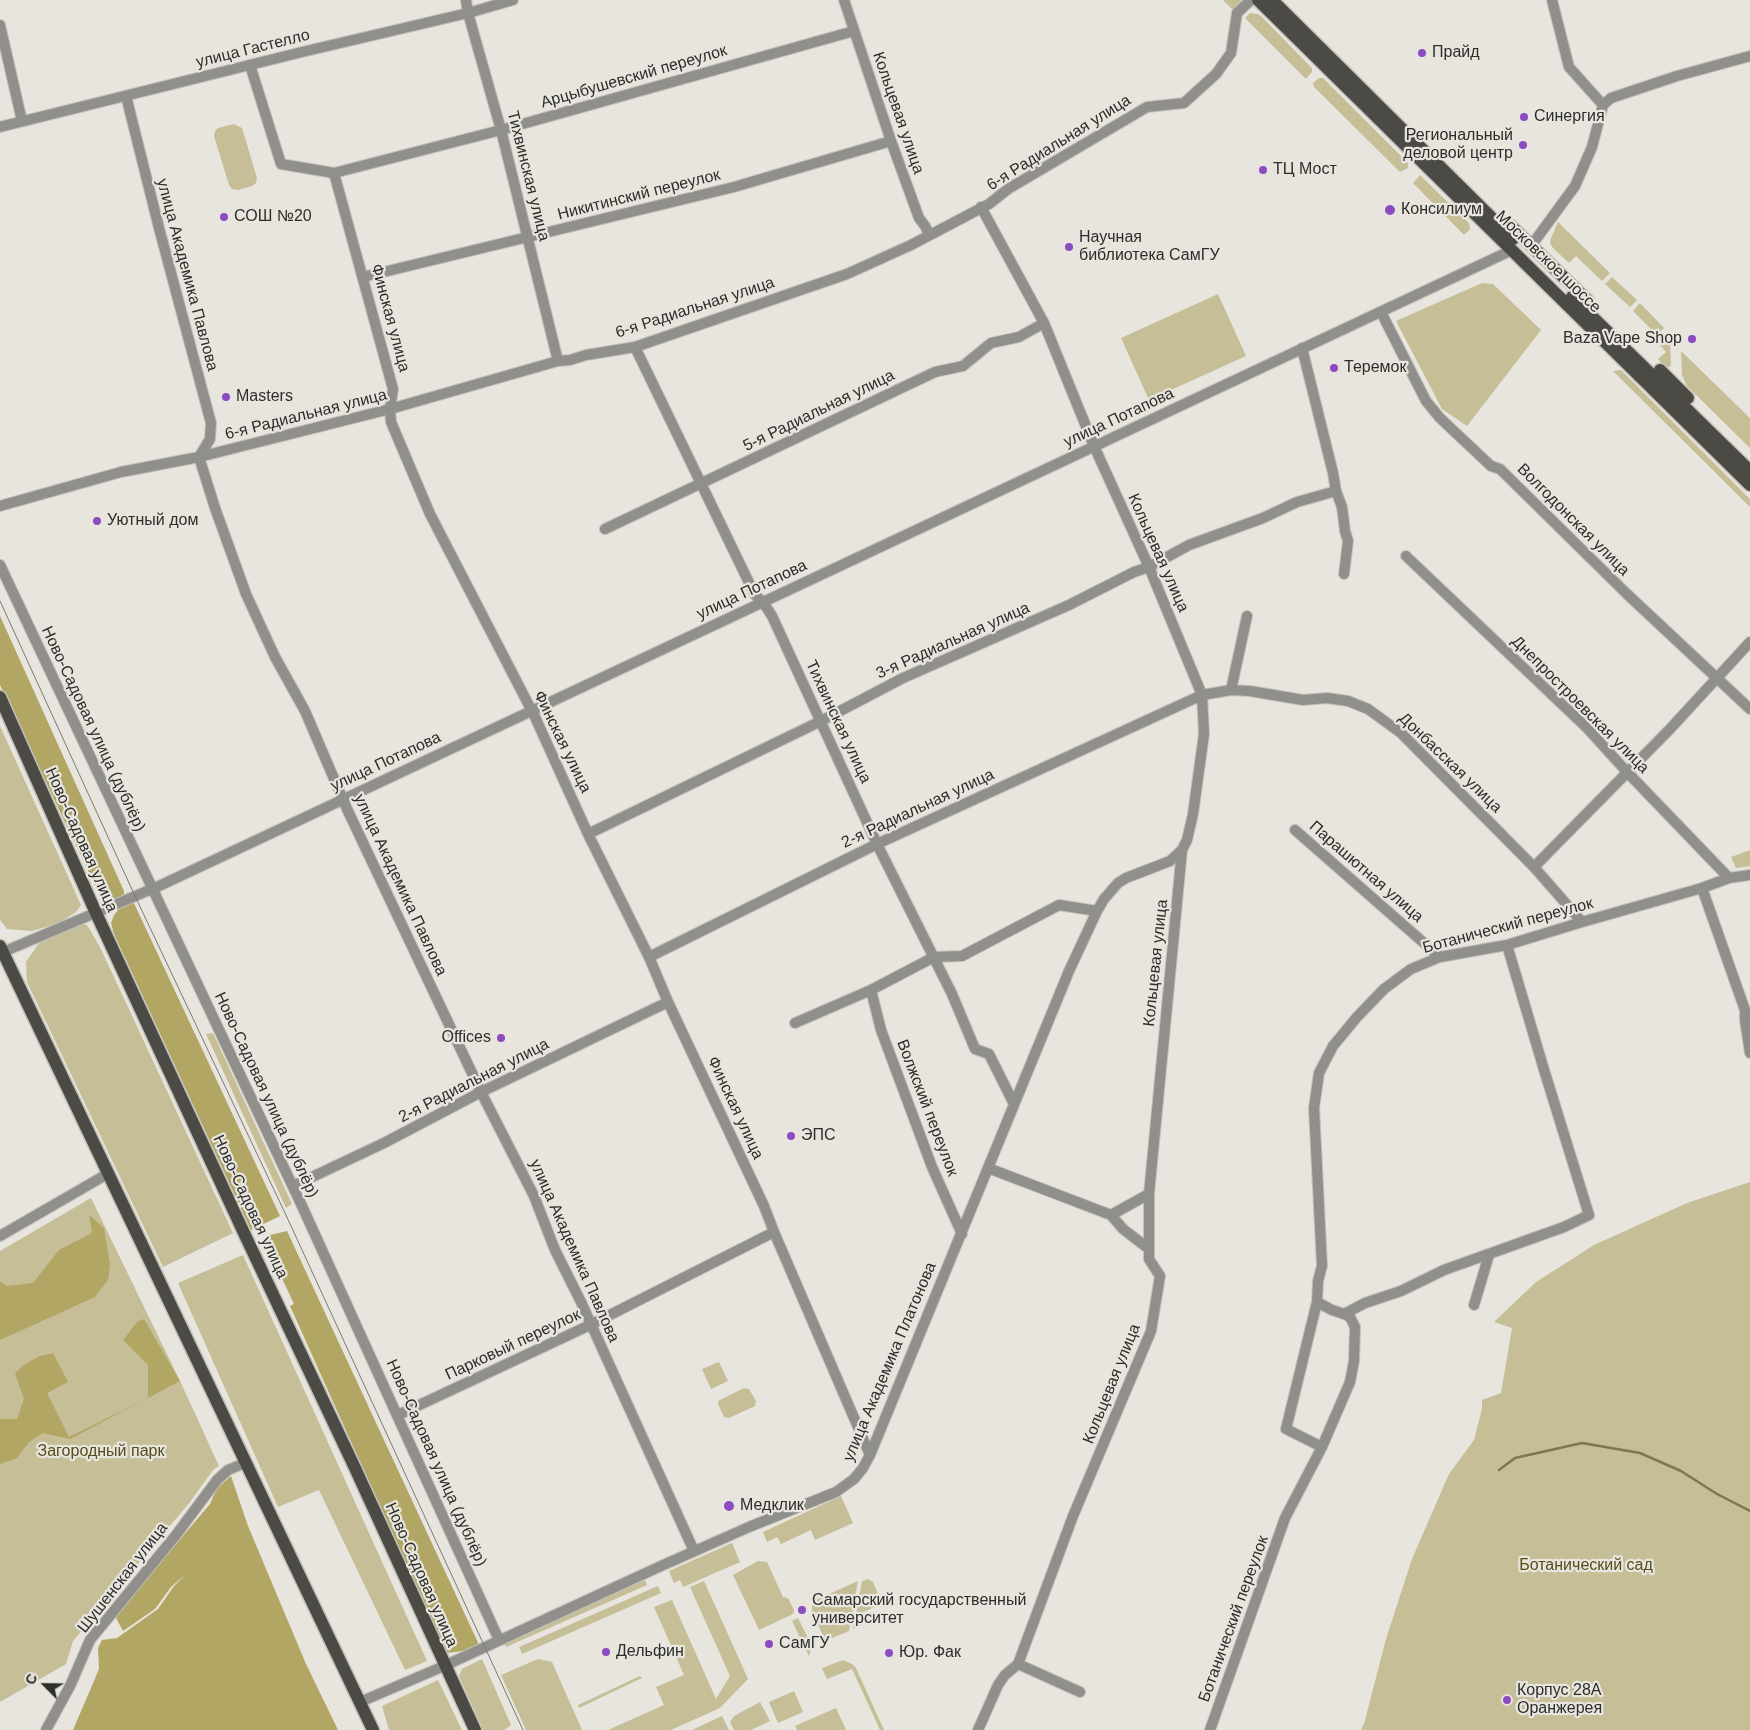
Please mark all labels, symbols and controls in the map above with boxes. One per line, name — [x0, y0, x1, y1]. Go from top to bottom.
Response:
street label: улица Гастелло — [194, 26, 312, 72]
street label: Арцыбушевский переулок — [539, 41, 729, 113]
place label: Прайд — [1432, 43, 1480, 63]
marker: Прайд — [1416, 47, 1428, 59]
street label: Кольцевая улица — [868, 49, 928, 177]
street label: 6-я Радиальная улица — [984, 91, 1134, 195]
place label: Синергия — [1534, 107, 1605, 127]
street label: Тихвинская улица — [503, 109, 553, 243]
marker: Синергия — [1518, 111, 1530, 123]
place label: Региональный деловой центр — [1403, 126, 1513, 164]
marker: Региональный деловой центр — [1517, 139, 1529, 151]
place label: ТЦ Мост — [1273, 160, 1337, 180]
marker: ТЦ Мост — [1257, 164, 1269, 176]
street label: Никитинский переулок — [556, 165, 722, 225]
street label: улица Академика Павлова — [152, 177, 222, 373]
place label: Консилиум — [1401, 200, 1482, 220]
marker: Консилиум — [1383, 203, 1397, 217]
place label: СОШ №20 — [234, 207, 312, 227]
street label: Московское шоссе — [1491, 207, 1605, 317]
marker: СОШ №20 — [218, 211, 230, 223]
place label: Научная библиотека СамГУ — [1079, 228, 1220, 266]
marker: Научная библиотека СамГУ — [1063, 241, 1075, 253]
street label: Финская улица — [366, 262, 414, 374]
street label: 6-я Радиальная улица — [613, 273, 777, 343]
place label: Baza Vape Shop — [1563, 329, 1682, 349]
marker: Baza Vape Shop — [1686, 333, 1698, 345]
place label: Теремок — [1344, 358, 1406, 378]
marker: Теремок — [1328, 362, 1340, 374]
street label: 5-я Радиальная улица — [740, 366, 898, 456]
street label: улица Потапова — [1061, 384, 1177, 452]
street label: 6-я Радиальная улица — [223, 386, 389, 444]
place label: Masters — [236, 387, 293, 407]
marker: Masters — [220, 391, 232, 403]
street label: Волгодонская улица — [1513, 460, 1633, 580]
street label: Кольцевая улица — [1123, 491, 1193, 615]
place label: Уютный дом — [107, 511, 198, 531]
marker: Уютный дом — [91, 515, 103, 527]
street label: улица Потапова — [694, 556, 810, 624]
street label: 3-я Радиальная улица — [873, 598, 1033, 684]
street label: Ново-Садовая улица (дублёр) — [37, 623, 149, 835]
street label: Днепростроевская улица — [1507, 632, 1653, 778]
street label: Тихвинская улица — [801, 657, 875, 787]
street label: Финская улица — [529, 688, 595, 796]
street label: Донбасская улица — [1394, 709, 1506, 817]
street label: улица Потапова — [328, 728, 444, 796]
street label: Ново-Садовая улица — [40, 765, 122, 915]
street label: 2-я Радиальная улица — [839, 765, 997, 853]
street label: улица Академика Павлова — [349, 791, 451, 979]
street label: Парашютная улица — [1305, 817, 1427, 927]
street label: Ботанический переулок — [1421, 894, 1595, 958]
street label: Кольцевая улица — [1140, 898, 1172, 1028]
street label: Ново-Садовая улица (дублёр) — [210, 989, 322, 1201]
place label: Offices — [442, 1028, 491, 1048]
marker: Offices — [495, 1032, 507, 1044]
street label: 2-я Радиальная улица — [396, 1035, 552, 1127]
street label: Волжский переулок — [892, 1037, 962, 1179]
street label: Финская улица — [703, 1054, 767, 1162]
place label: ЭПС — [801, 1126, 836, 1146]
marker: ЭПС — [785, 1130, 797, 1142]
street label: Ново-Садовая улица — [208, 1132, 292, 1282]
street label: улица Академика Павлова — [525, 1156, 623, 1346]
street label: улица Академика Платонова — [839, 1259, 941, 1465]
street label: Парковый переулок — [442, 1305, 584, 1385]
street label: Кольцевая улица — [1079, 1321, 1145, 1447]
street label: Ново-Садовая улица (дублёр) — [382, 1357, 490, 1569]
park label: Загородный парк — [38, 1442, 164, 1462]
place label: Медклик — [740, 1496, 804, 1516]
marker: Медклик — [722, 1499, 736, 1513]
street label: Ново-Садовая улица — [380, 1500, 462, 1650]
street label: Шушенская улица — [74, 1519, 172, 1637]
street label: Ботанический переулок — [1195, 1533, 1273, 1705]
park label: Ботанический сад — [1519, 1556, 1653, 1576]
place label: Самарский государственный университет — [812, 1591, 1026, 1629]
marker: Самарский государственный университет — [796, 1604, 808, 1616]
place label: СамГУ — [779, 1634, 829, 1654]
marker: СамГУ — [763, 1638, 775, 1650]
place label: Дельфин — [616, 1642, 684, 1662]
place label: Юр. Фак — [899, 1643, 961, 1663]
marker: Дельфин — [600, 1646, 612, 1658]
marker: Юр. Фак — [883, 1647, 895, 1659]
north arrow — [20, 1660, 70, 1710]
text: С — [22, 1671, 41, 1687]
place label: Корпус 28А Оранжерея — [1517, 1681, 1602, 1719]
marker: Корпус 28А Оранжерея — [1501, 1694, 1513, 1706]

